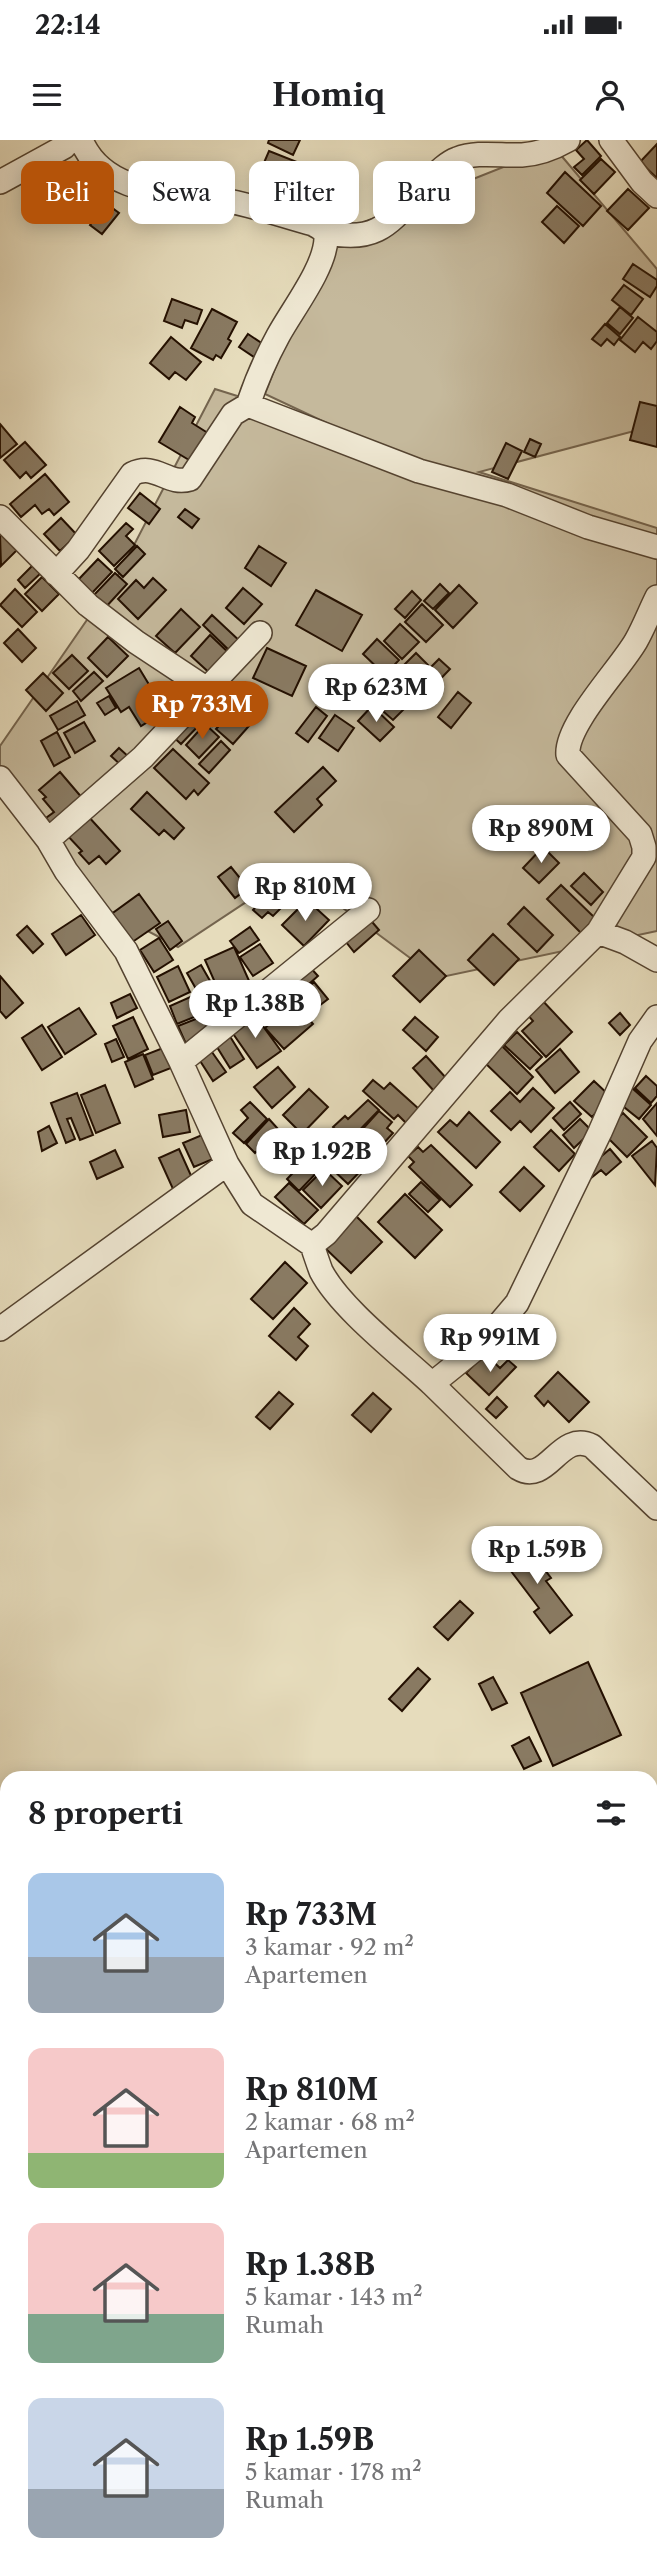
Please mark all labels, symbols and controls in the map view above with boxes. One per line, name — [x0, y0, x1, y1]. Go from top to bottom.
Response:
text: 22:14 — [35, 9, 101, 41]
text: Homiq — [272, 75, 385, 114]
icon: menu — [28, 76, 66, 114]
icon: person — [591, 76, 629, 114]
chip: Beli — [21, 161, 114, 224]
chip: Sewa — [128, 161, 235, 224]
chip: Filter — [249, 161, 359, 224]
chip: Baru — [373, 161, 475, 224]
pin: Rp 623M — [311, 664, 441, 724]
text: Rp 623M — [324, 673, 428, 701]
pin: Rp 733M — [137, 682, 267, 741]
text: Rp 733M — [151, 690, 253, 718]
pin: Rp 890M — [476, 806, 606, 865]
text: Rp 890M — [488, 814, 594, 842]
pin: Rp 810M — [240, 864, 370, 923]
text: Rp 810M — [254, 872, 356, 900]
pin: Rp 1.38B — [183, 981, 327, 1040]
text: Rp 1.38B — [205, 989, 305, 1017]
pin: Rp 1.92B — [250, 1128, 394, 1188]
text: Rp 1.92B — [272, 1137, 372, 1165]
pin: Rp 991M — [425, 1314, 555, 1374]
text: Rp 991M — [439, 1323, 541, 1351]
pin: Rp 1.59B — [465, 1526, 609, 1586]
text: Rp 1.59B — [487, 1535, 587, 1563]
icon: filters — [592, 1794, 630, 1832]
text: 8 properti — [28, 1795, 183, 1832]
text: Rp 733M — [245, 1896, 377, 1933]
icon: home — [84, 1901, 168, 1985]
text: 3 kamar · 92 m² — [245, 1933, 414, 1961]
text: Apartemen — [245, 1961, 368, 1989]
text: Rp 810M — [245, 2071, 378, 2108]
icon: home — [84, 2076, 168, 2160]
text: 2 kamar · 68 m² — [245, 2108, 415, 2136]
text: Apartemen — [245, 2136, 368, 2164]
text: Rp 1.38B — [245, 2246, 375, 2283]
icon: home — [84, 2251, 168, 2335]
text: 5 kamar · 143 m² — [245, 2283, 423, 2311]
text: Rumah — [245, 2311, 324, 2339]
text: Rp 1.59B — [245, 2421, 374, 2458]
icon: home — [84, 2426, 168, 2510]
text: 5 kamar · 178 m² — [245, 2458, 422, 2486]
text: Rumah — [245, 2486, 324, 2514]

